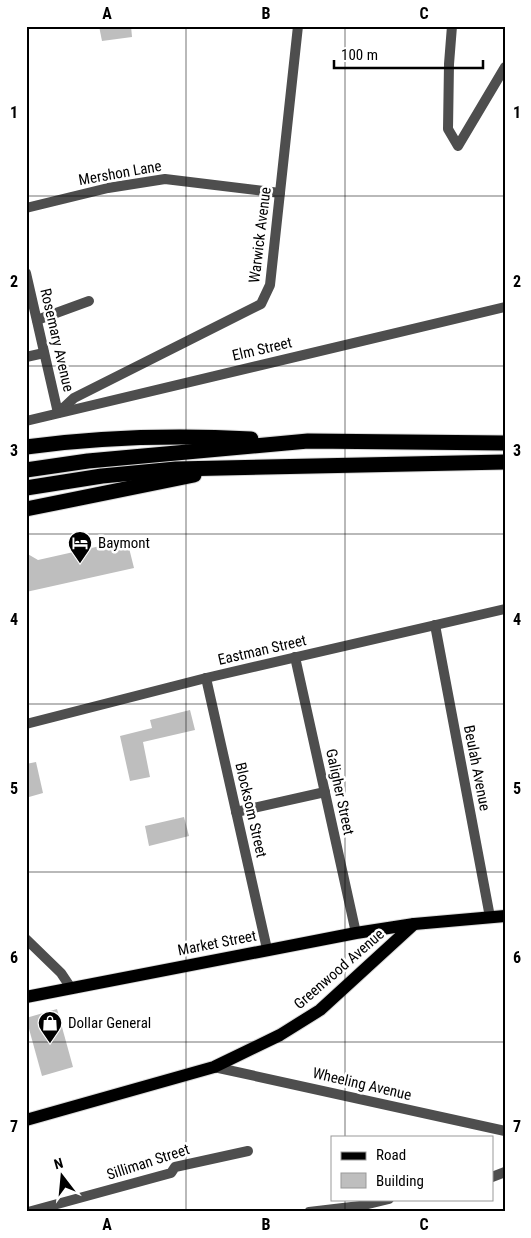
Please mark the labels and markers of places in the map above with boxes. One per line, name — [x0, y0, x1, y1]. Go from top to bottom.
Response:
hotel icon: Baymont — [67, 530, 93, 564]
place label: Baymont — [98, 534, 150, 552]
shop icon: Dollar General — [37, 1010, 63, 1044]
place label: Dollar General — [68, 1014, 151, 1032]

